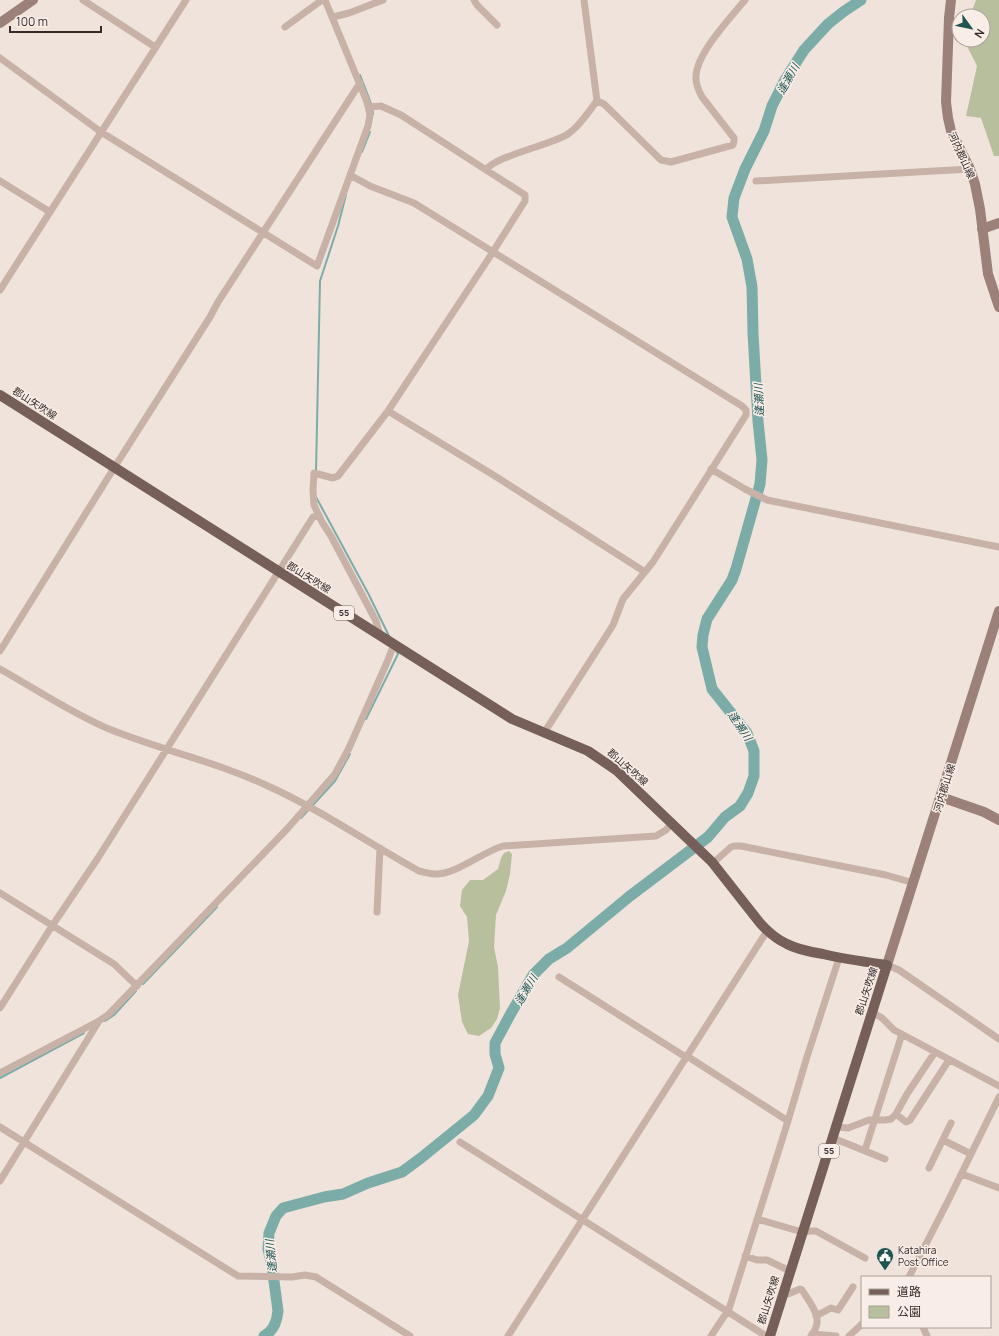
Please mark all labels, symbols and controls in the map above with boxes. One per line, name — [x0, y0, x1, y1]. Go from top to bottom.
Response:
scale bar — [10, 8, 101, 34]
north arrow — [951, 8, 991, 48]
text: 100 m — [16, 13, 48, 30]
text: N — [971, 26, 988, 41]
water label: 逢瀬川 — [773, 60, 803, 97]
street label: 河内郡山線 — [945, 129, 979, 181]
water label: 逢瀬川 — [750, 382, 767, 417]
street label: 郡山矢吹線 — [10, 384, 60, 422]
street label: 郡山矢吹線 — [284, 558, 334, 596]
road number: 55 — [334, 606, 354, 620]
water label: 逢瀬川 — [725, 708, 756, 744]
street label: 郡山矢吹線 — [605, 745, 651, 789]
street label: 河内郡山線 — [930, 762, 958, 814]
street label: 郡山矢吹線 — [852, 965, 880, 1017]
water label: 逢瀬川 — [511, 971, 541, 1008]
road number: 55 — [819, 1144, 839, 1158]
water label: 逢瀬川 — [262, 1238, 279, 1273]
place label: Katahira Post Office — [898, 1243, 949, 1269]
public building icon: Katahira Post Office — [875, 1246, 895, 1271]
street label: 郡山矢吹線 — [754, 1274, 782, 1326]
legend — [861, 1276, 991, 1328]
text: 道路 — [897, 1283, 921, 1300]
text: 公園 — [897, 1303, 921, 1320]

